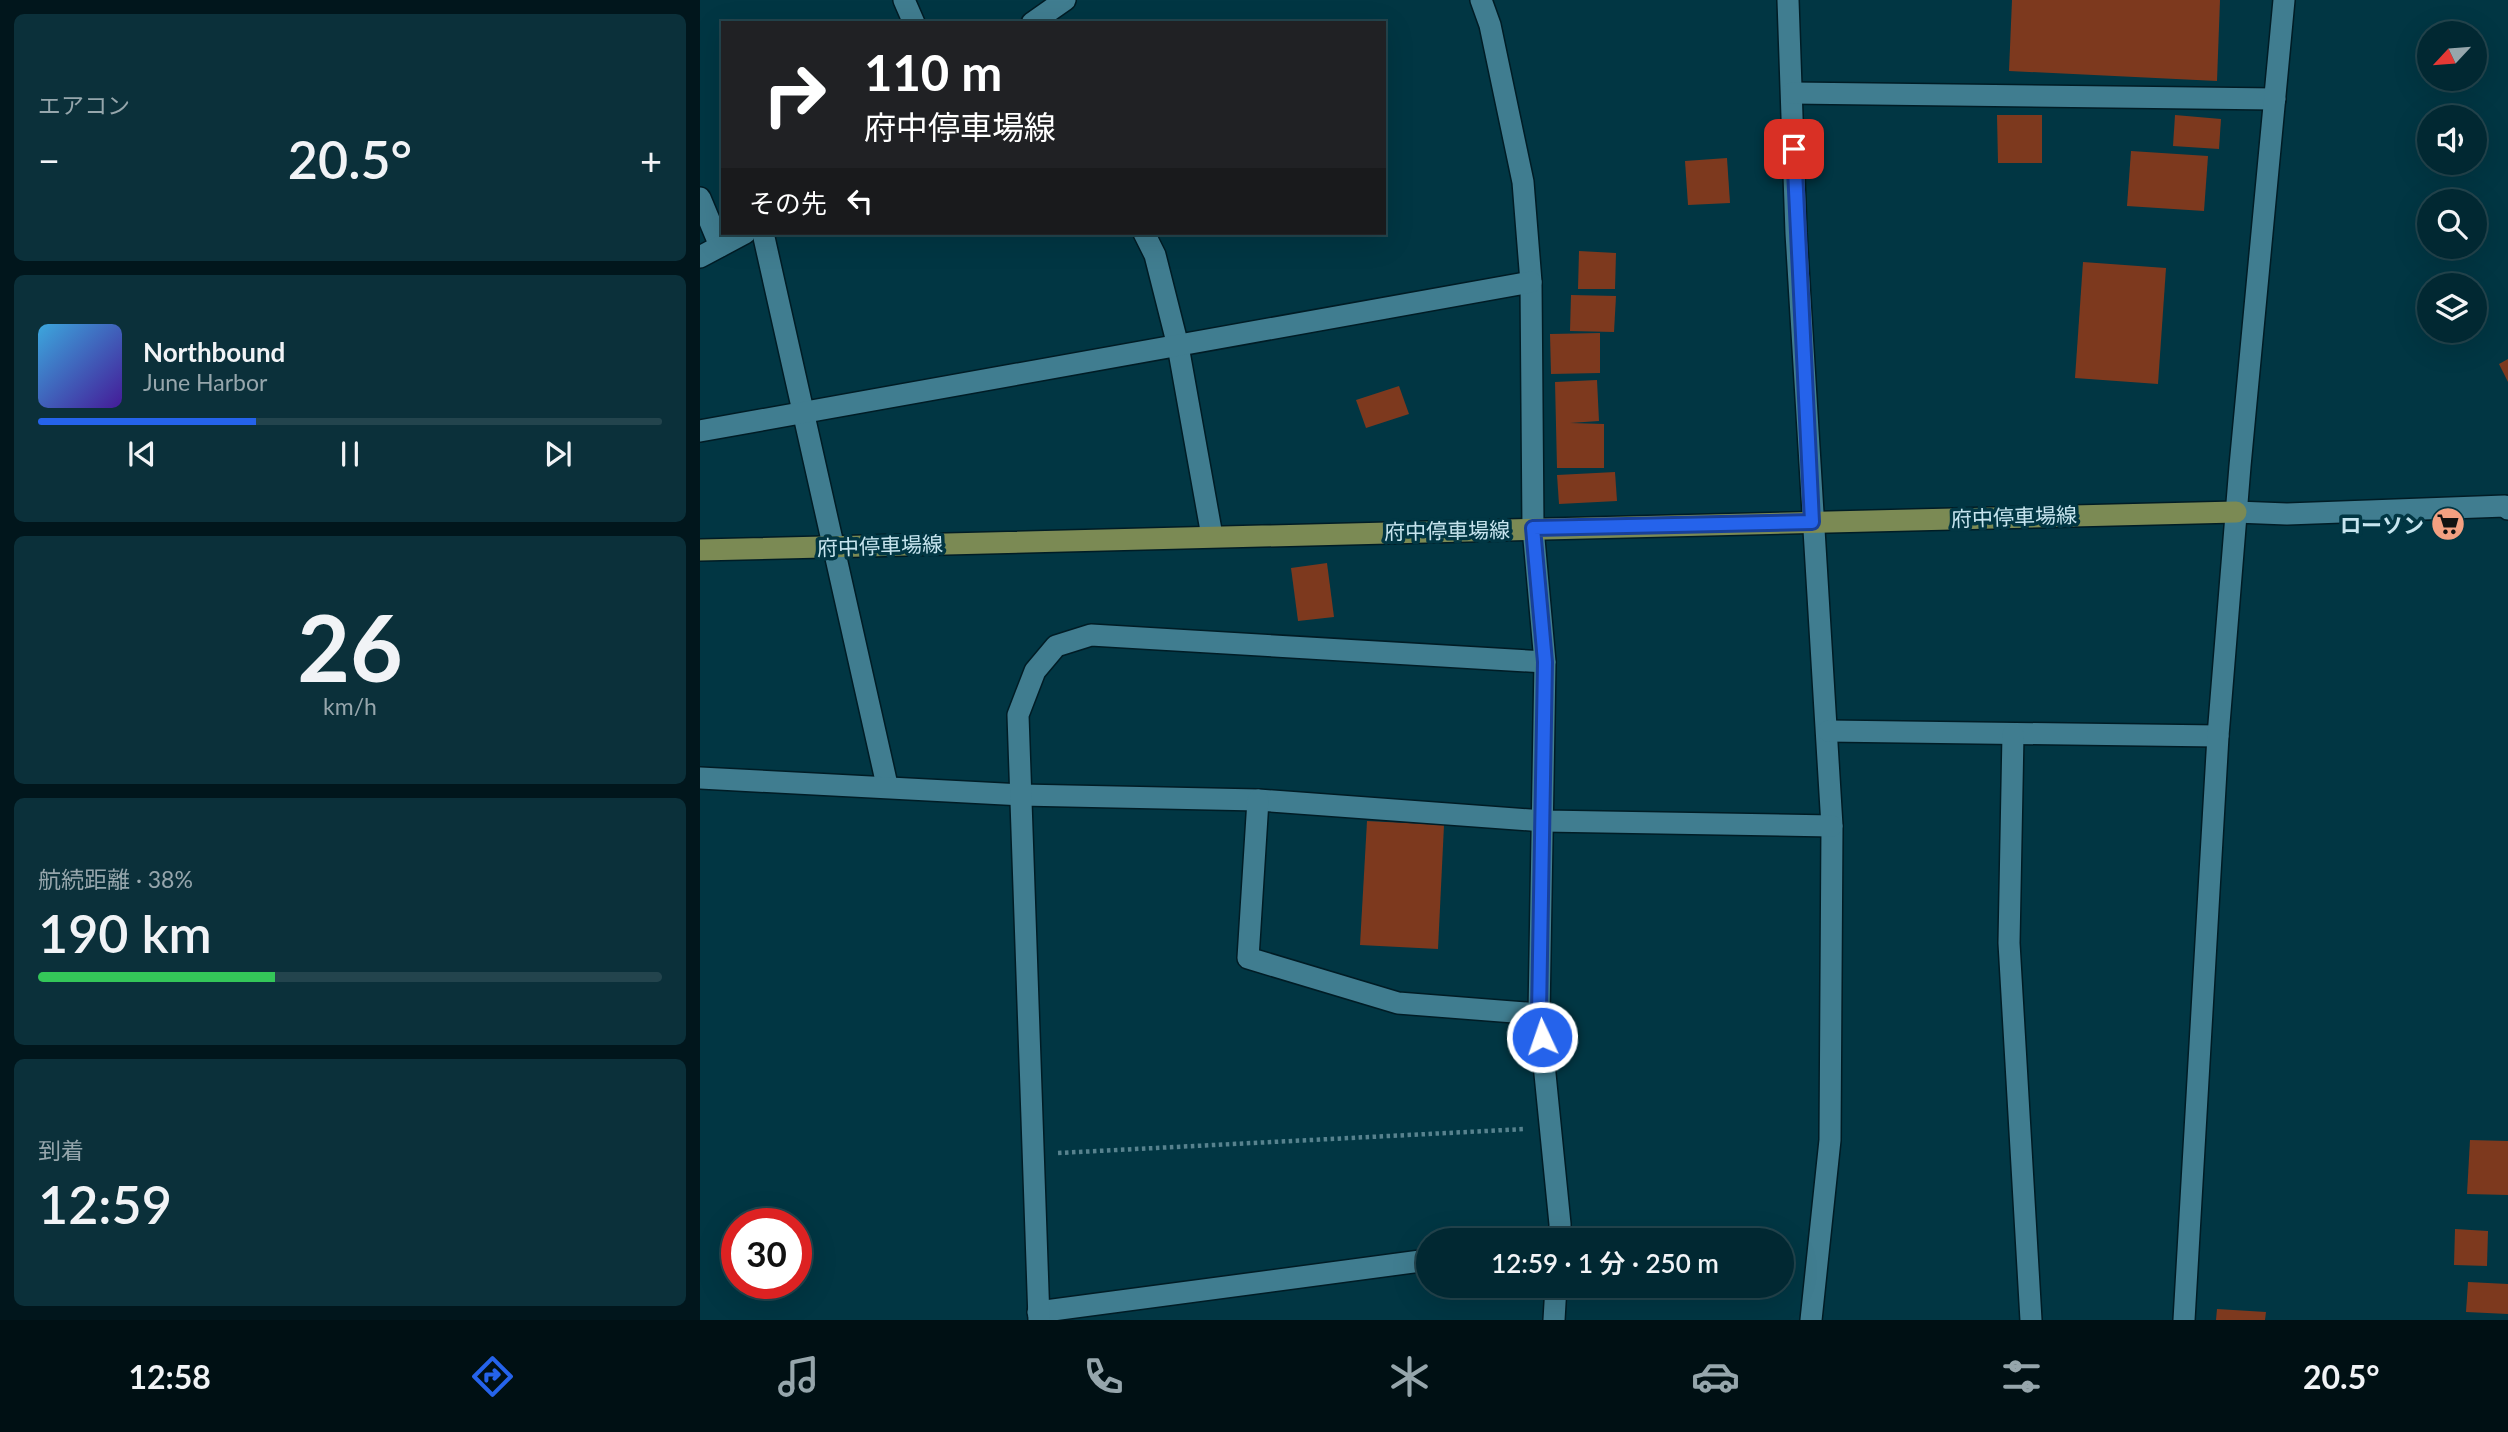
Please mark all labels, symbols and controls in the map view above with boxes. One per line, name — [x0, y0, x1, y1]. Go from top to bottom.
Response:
north arrow — [2417, 21, 2487, 91]
map controls — [2417, 21, 2487, 343]
text: 110 m — [864, 43, 1002, 101]
icon: right — [749, 49, 840, 140]
text: エアコン — [38, 91, 130, 119]
button: sound — [2417, 105, 2487, 175]
text: 府中停車場線 — [864, 107, 1056, 146]
pin — [1764, 119, 1824, 179]
text: 20.5° — [288, 128, 412, 190]
icon: arrive — [1775, 130, 1813, 168]
text: − — [38, 137, 60, 183]
text: + — [640, 137, 662, 183]
icon: left — [841, 182, 879, 220]
text: その先 — [749, 187, 827, 219]
button: search — [2417, 189, 2487, 259]
button: layers — [2417, 273, 2487, 343]
text: Northbound — [143, 336, 285, 368]
text: June Harbor — [143, 368, 267, 396]
icon: previous — [123, 435, 161, 473]
icon: pause — [331, 435, 369, 473]
icon: next — [539, 435, 577, 473]
street label: 府中停車場線 — [1951, 501, 2077, 531]
supermarket icon: ローソン — [2429, 505, 2467, 543]
place label: ローソン — [2340, 512, 2424, 537]
street label: 府中停車場線 — [1384, 516, 1510, 544]
street label: 府中停車場線 — [817, 530, 943, 560]
text: 26 — [297, 592, 403, 701]
text: km/h — [323, 692, 377, 720]
text: 航続距離 · 38% — [38, 865, 193, 893]
text: 190 km — [38, 902, 212, 964]
position arrow — [1505, 1000, 1579, 1074]
text: 到着 — [38, 1136, 84, 1164]
text: 12:59 — [38, 1173, 172, 1235]
speed limit sign: 30 — [721, 1208, 812, 1299]
text: 12:59 · 1 分 · 250 m — [1491, 1247, 1719, 1279]
icon: directions — [468, 1352, 517, 1401]
icon: music — [774, 1352, 823, 1401]
icon: phone — [1079, 1352, 1128, 1401]
icon: climate — [1385, 1352, 1434, 1401]
icon: car — [1691, 1352, 1740, 1401]
icon: filters — [1997, 1352, 2046, 1401]
text: 12:58 — [128, 1357, 211, 1396]
text: 20.5° — [2303, 1357, 2380, 1396]

